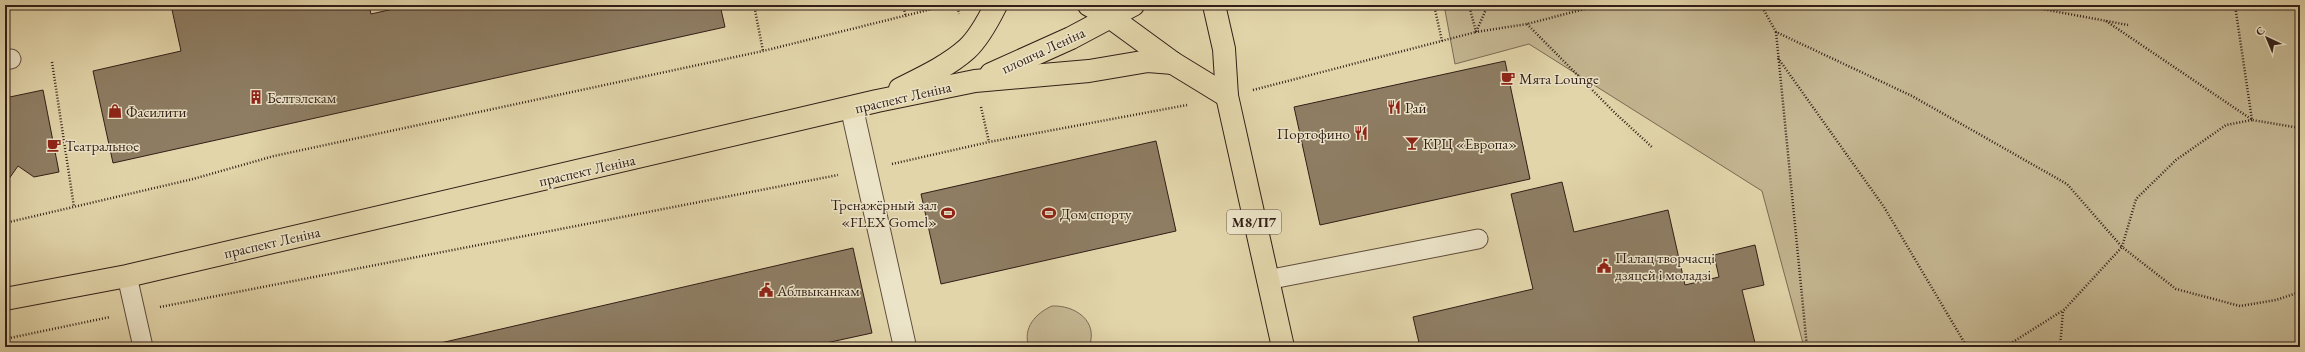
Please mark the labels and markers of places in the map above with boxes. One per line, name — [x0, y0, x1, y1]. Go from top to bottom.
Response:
place label: Мята Lounge — [1519, 69, 1599, 88]
cafe icon: Мята Lounge — [1500, 70, 1516, 86]
place label: Белтэлекам — [267, 88, 337, 107]
building icon: Белтэлекам — [248, 89, 264, 105]
place label: Рай — [1405, 98, 1427, 117]
restaurant icon: Рай — [1386, 99, 1402, 115]
place label: Фасилити — [126, 102, 187, 121]
shop icon: Фасилити — [107, 103, 123, 119]
place label: Портофино — [1277, 124, 1350, 143]
restaurant icon: Портофино — [1353, 125, 1369, 141]
place label: КРЦ «Европа» — [1423, 134, 1517, 153]
bar icon: КРЦ «Европа» — [1404, 135, 1420, 151]
place label: Театральное — [65, 136, 139, 155]
cafe icon: Театральное — [46, 137, 62, 153]
place label: Тренажёрный зал «FLEX Gomel» — [831, 195, 937, 231]
place label: Дом спорту — [1060, 204, 1132, 223]
sports icon: Тренажёрный зал «FLEX Gomel» — [940, 205, 956, 221]
sports icon: Дом спорту — [1041, 205, 1057, 221]
place label: Палац творчасці дзяцей і моладзі — [1615, 248, 1715, 284]
public building icon: Палац творчасці дзяцей і моладзі — [1596, 258, 1612, 274]
place label: Аблвыканкам — [776, 281, 860, 300]
public building icon: Аблвыканкам — [758, 282, 774, 298]

